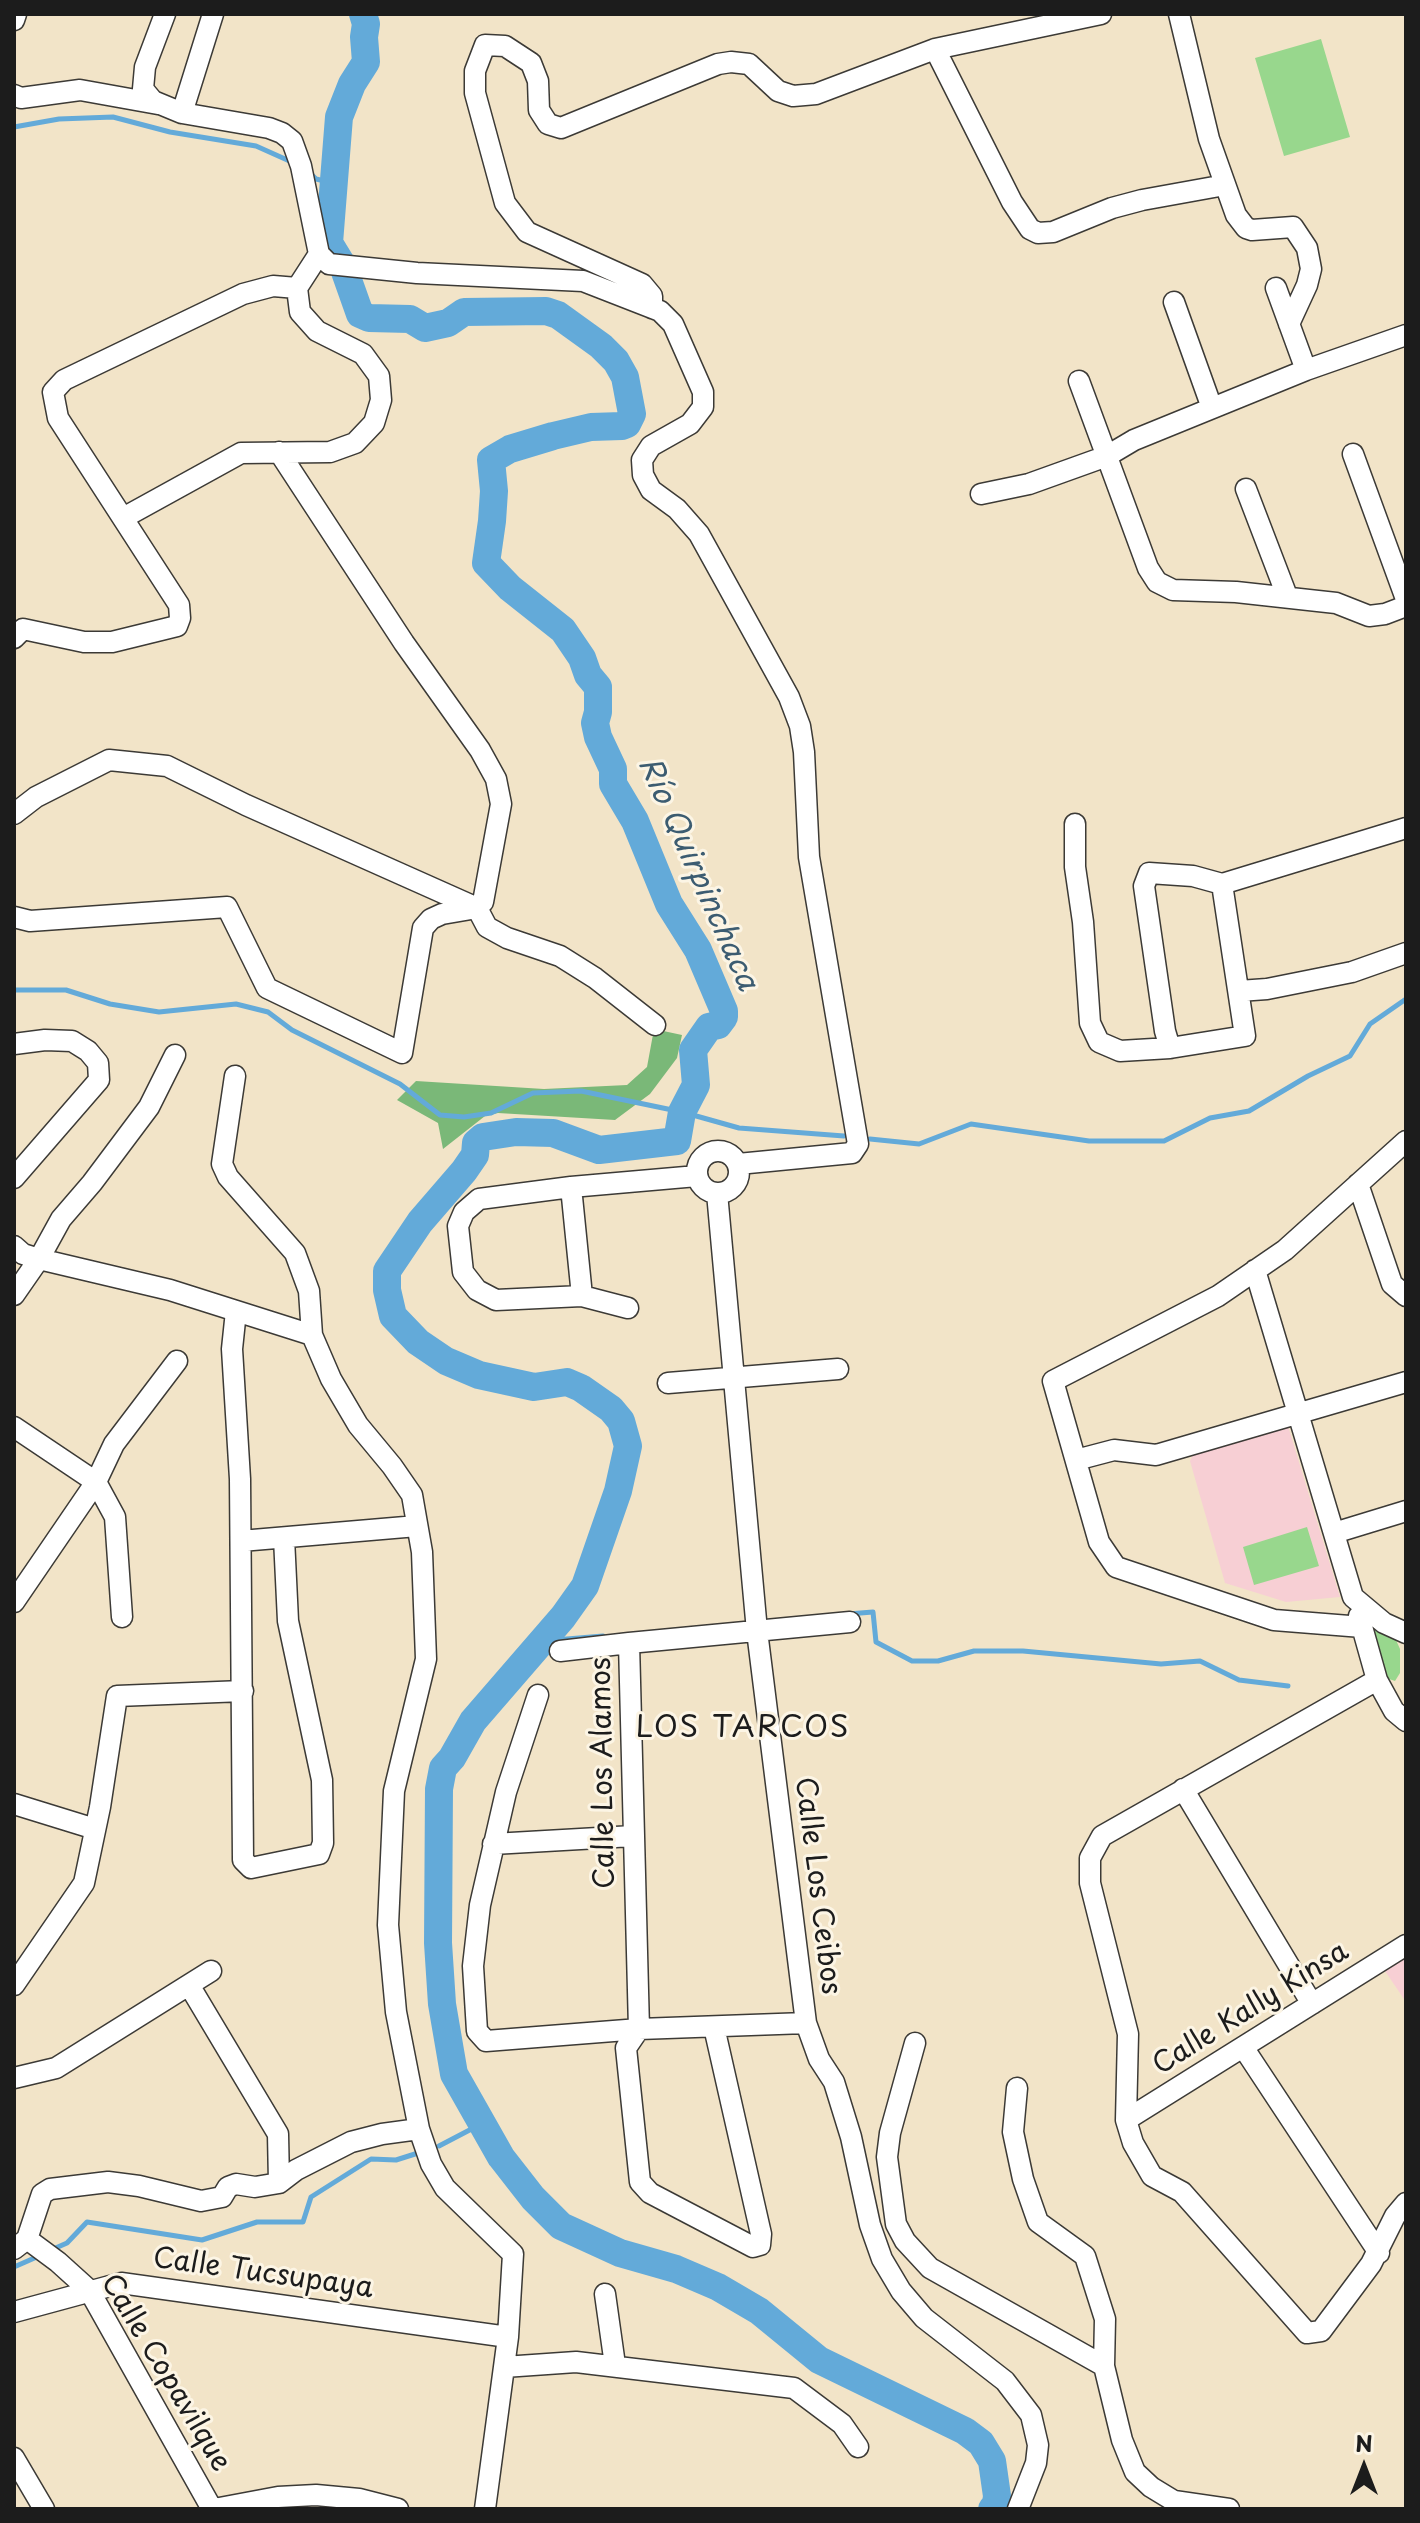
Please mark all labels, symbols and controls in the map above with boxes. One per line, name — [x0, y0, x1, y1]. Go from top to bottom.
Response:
water label: Río Quirpinchaca — [629, 752, 765, 996]
street label: Calle Los Alamos — [585, 1657, 623, 1889]
district label: LOS TARCOS — [636, 1711, 850, 1747]
street label: Calle Los Ceibos — [787, 1775, 847, 1997]
street label: Calle Kally Kinsa — [1147, 1935, 1355, 2083]
street label: Calle Tucsupaya — [151, 2242, 375, 2306]
street label: Calle Copavilque — [93, 2268, 237, 2478]
text: N — [1355, 2426, 1373, 2459]
north arrow — [1324, 2427, 1404, 2507]

